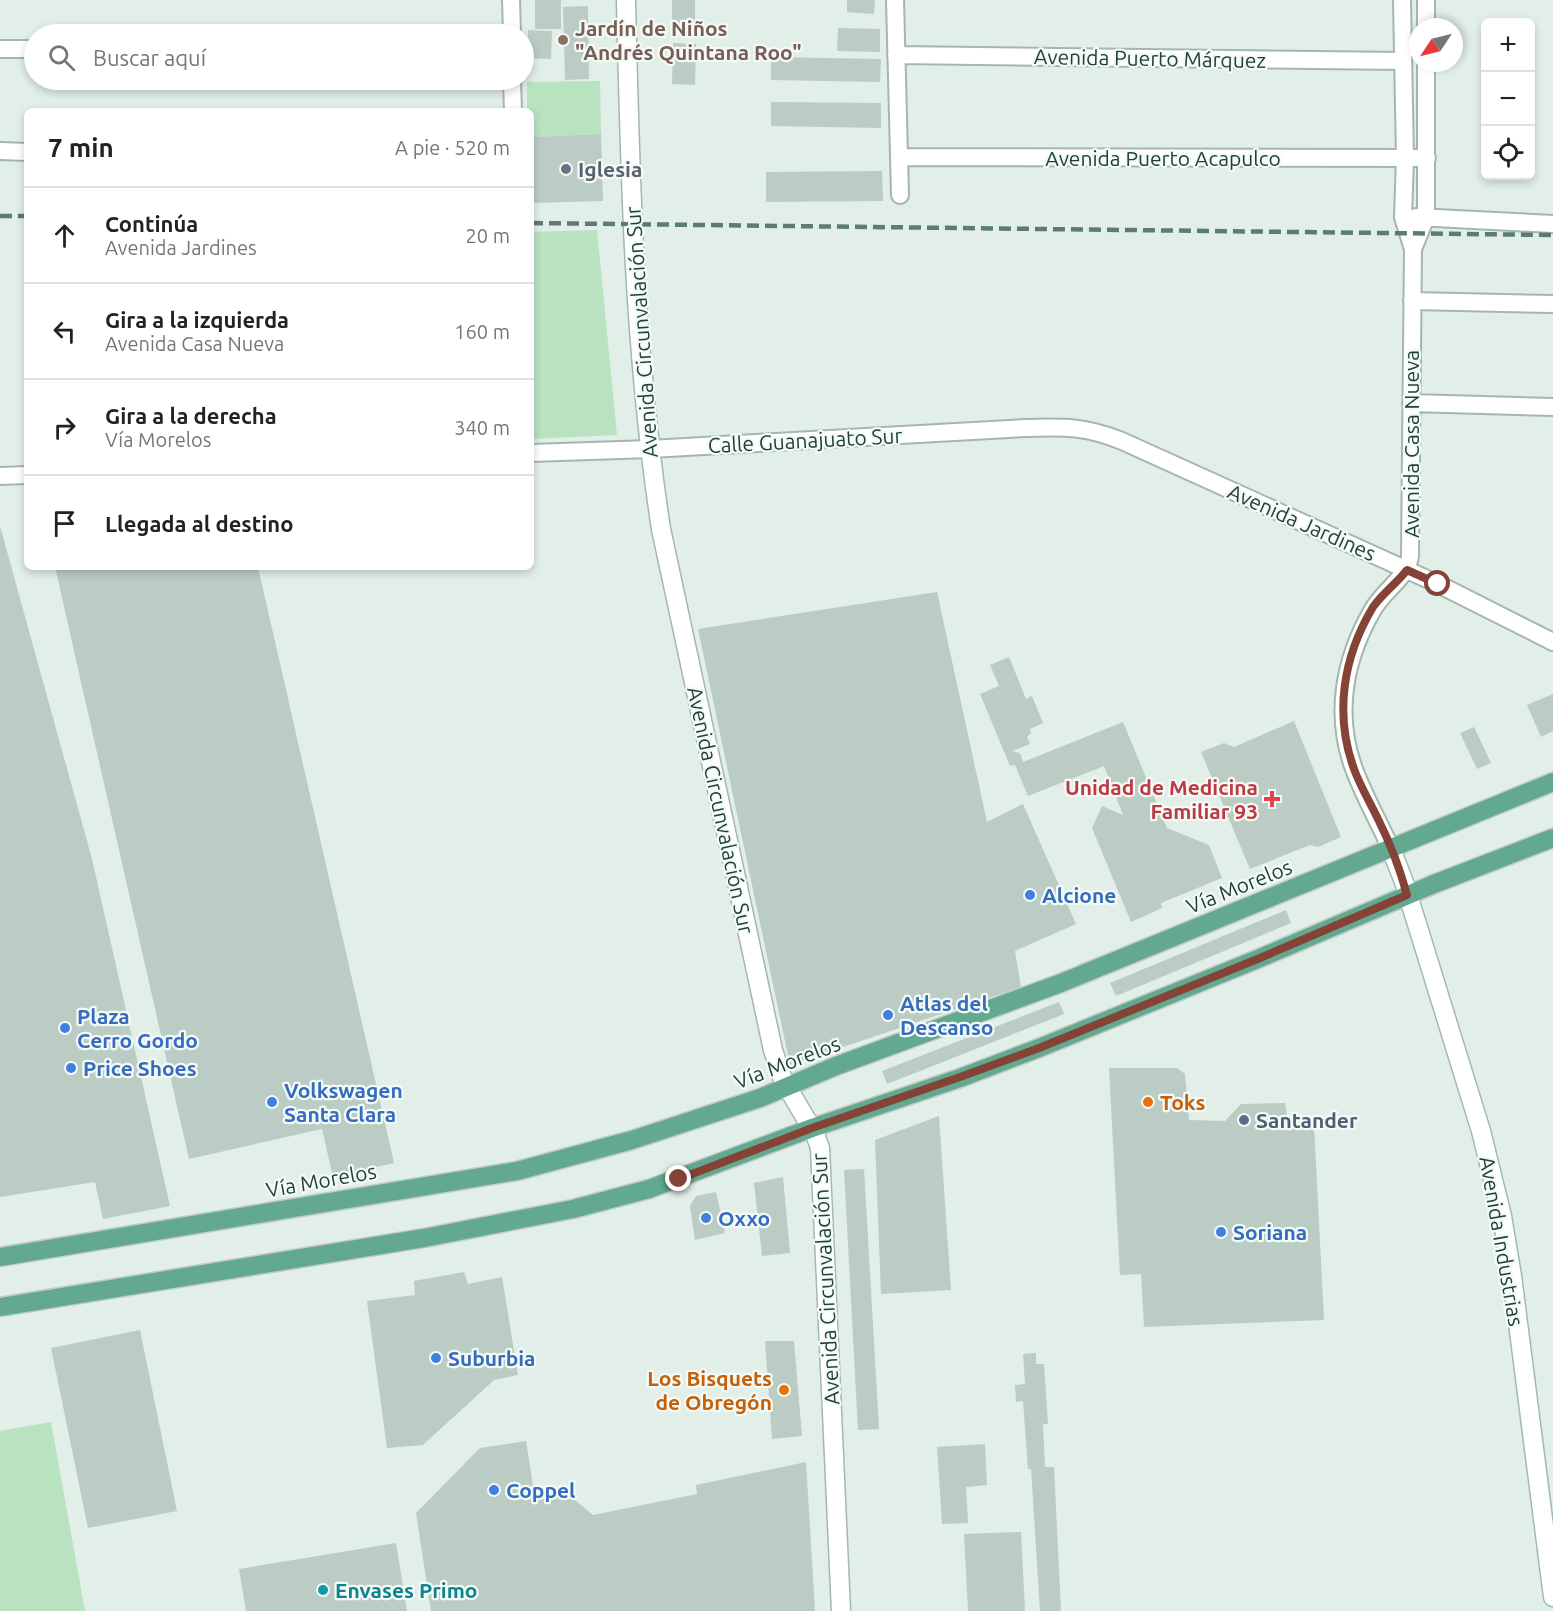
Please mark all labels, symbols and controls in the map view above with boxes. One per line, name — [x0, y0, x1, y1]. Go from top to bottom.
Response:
place label: Jardín de Niños "Andrés Quintana Roo" — [575, 16, 802, 64]
north arrow — [1409, 18, 1463, 72]
map controls — [1481, 18, 1535, 180]
button: + — [1481, 18, 1535, 72]
search box — [24, 24, 534, 90]
marker: Jardín de Niños "Andrés Quintana Roo" — [556, 33, 570, 47]
icon: search — [45, 41, 78, 74]
street label: Avenida Puerto Márquez — [1034, 44, 1266, 72]
text: Buscar aquí — [93, 45, 206, 70]
button: − — [1481, 72, 1535, 126]
button: locate — [1481, 126, 1535, 180]
text: 7 min — [48, 133, 114, 162]
text: A pie · 520 m — [395, 136, 510, 159]
street label: Avenida Puerto Acapulco — [1045, 146, 1281, 170]
place label: Iglesia — [578, 157, 642, 181]
marker: Iglesia — [559, 162, 573, 176]
street label: Avenida Circunvalación Sur — [620, 205, 662, 459]
text: Continúa — [105, 211, 198, 236]
icon: ahead — [48, 219, 81, 252]
text: 20 m — [466, 224, 510, 247]
text: Avenida Jardines — [105, 236, 257, 259]
text: Gira a la izquierda — [105, 307, 289, 332]
icon: left — [48, 315, 81, 348]
text: 160 m — [454, 320, 510, 343]
text: Avenida Casa Nueva — [105, 332, 284, 355]
street label: Avenida Casa Nueva — [1399, 350, 1423, 538]
text: Gira a la derecha — [105, 403, 277, 428]
icon: right — [48, 411, 81, 444]
text: 340 m — [454, 416, 510, 439]
street label: Calle Guanajuato Sur — [707, 423, 903, 457]
text: Vía Morelos — [105, 428, 211, 451]
street label: Avenida Jardines — [1224, 479, 1380, 565]
icon: arrive — [48, 507, 81, 540]
text: Llegada al destino — [105, 511, 293, 536]
route start — [1424, 570, 1450, 596]
street label: Avenida Circunvalación Sur — [683, 684, 759, 936]
place label: Unidad de Medicina Familiar 93 — [1065, 775, 1258, 823]
marker: Unidad de Medicina Familiar 93 — [1263, 790, 1281, 808]
street label: Vía Morelos — [1183, 854, 1295, 918]
place label: Alcione — [1042, 883, 1116, 907]
marker: Alcione — [1023, 888, 1037, 902]
place label: Atlas del Descanso — [900, 991, 993, 1039]
place label: Plaza Cerro Gordo — [77, 1004, 198, 1052]
marker: Atlas del Descanso — [881, 1008, 895, 1022]
marker: Plaza Cerro Gordo — [58, 1021, 72, 1035]
street label: Vía Morelos — [731, 1031, 843, 1093]
place label: Price Shoes — [83, 1056, 197, 1080]
marker: Price Shoes — [64, 1061, 78, 1075]
place label: Volkswagen Santa Clara — [284, 1078, 403, 1126]
place label: Toks — [1160, 1090, 1206, 1114]
marker: Volkswagen Santa Clara — [265, 1095, 279, 1109]
marker: Toks — [1141, 1095, 1155, 1109]
place label: Santander — [1256, 1108, 1358, 1132]
marker: Santander — [1237, 1113, 1251, 1127]
street label: Avenida Circunvalación Sur — [806, 1152, 844, 1405]
street label: Avenida Industrias — [1475, 1154, 1529, 1328]
street label: Vía Morelos — [264, 1158, 378, 1202]
route end — [665, 1165, 691, 1191]
place label: Oxxo — [718, 1206, 770, 1230]
marker: Oxxo — [699, 1211, 713, 1225]
place label: Soriana — [1233, 1220, 1307, 1244]
marker: Soriana — [1214, 1225, 1228, 1239]
place label: Suburbia — [448, 1346, 536, 1370]
marker: Suburbia — [429, 1351, 443, 1365]
place label: Los Bisquets de Obregón — [647, 1366, 772, 1414]
marker: Los Bisquets de Obregón — [777, 1383, 791, 1397]
place label: Coppel — [506, 1478, 575, 1502]
marker: Coppel — [487, 1483, 501, 1497]
place label: Envases Primo — [335, 1578, 477, 1602]
marker: Envases Primo — [316, 1583, 330, 1597]

